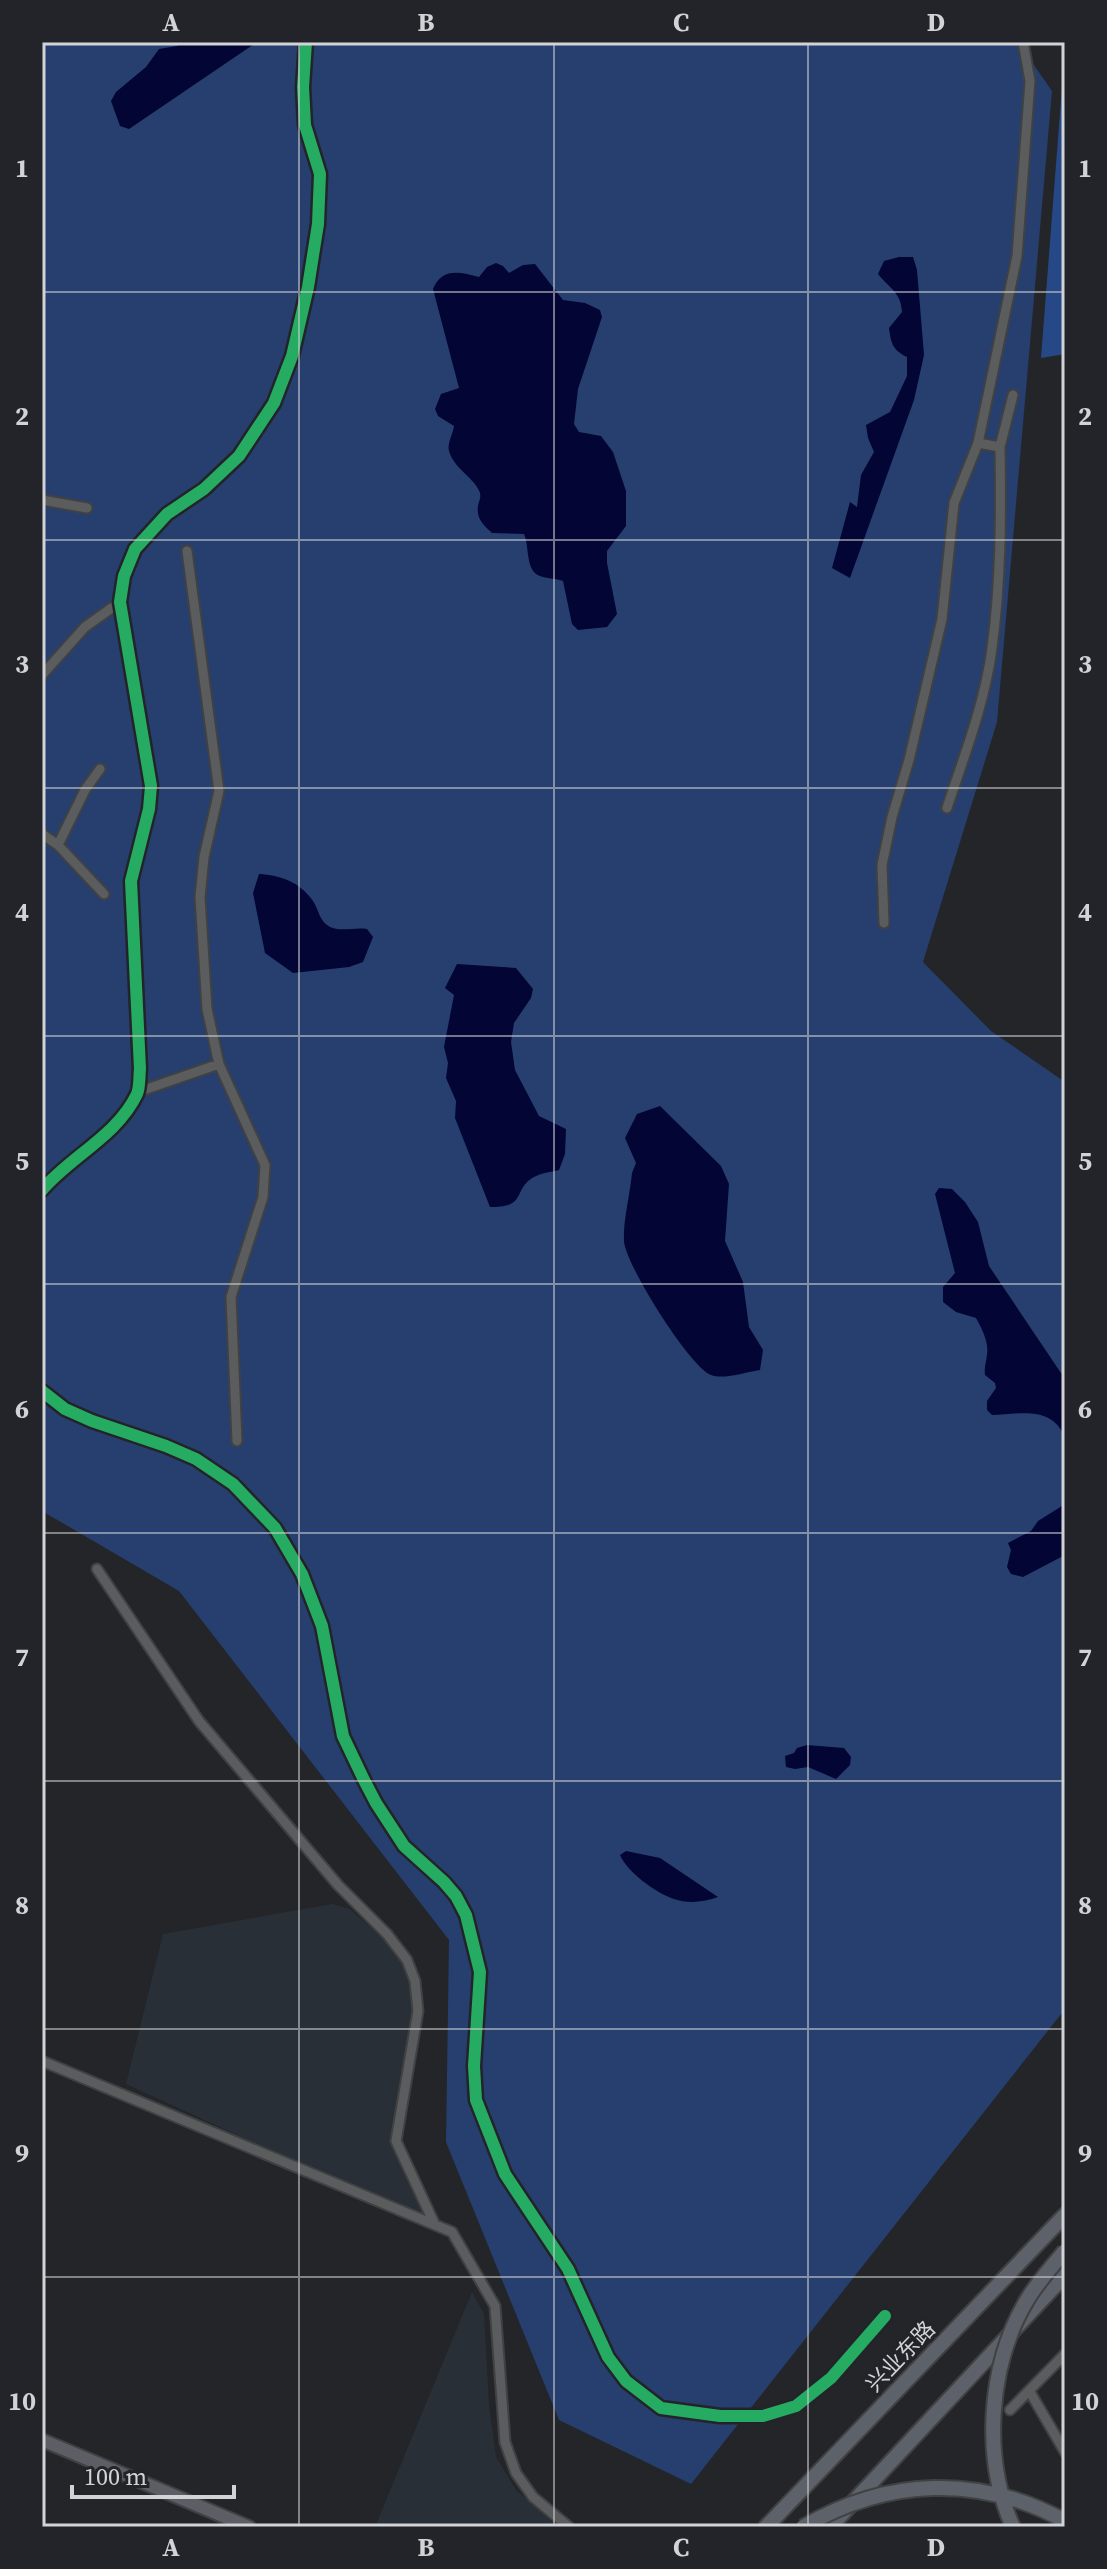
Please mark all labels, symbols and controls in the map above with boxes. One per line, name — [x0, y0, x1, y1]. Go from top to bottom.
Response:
text: A — [162, 4, 180, 40]
text: B — [418, 4, 435, 40]
text: C — [673, 4, 689, 40]
text: D — [927, 4, 945, 40]
text: 1 — [15, 150, 29, 186]
text: 1 — [1078, 150, 1092, 186]
text: 2 — [15, 398, 29, 434]
text: 2 — [1078, 398, 1092, 434]
text: 3 — [15, 646, 29, 682]
text: 3 — [1078, 646, 1092, 682]
text: 4 — [15, 894, 29, 930]
text: 4 — [1078, 894, 1092, 930]
text: 5 — [15, 1143, 29, 1179]
text: 5 — [1078, 1143, 1092, 1179]
text: 6 — [15, 1391, 29, 1427]
text: 6 — [1078, 1391, 1092, 1427]
text: 7 — [15, 1639, 29, 1675]
text: 7 — [1078, 1639, 1092, 1675]
text: 8 — [15, 1887, 29, 1923]
text: 8 — [1078, 1887, 1092, 1923]
text: 9 — [15, 2135, 29, 2171]
text: 9 — [1078, 2135, 1092, 2171]
street label: 兴业东路 — [859, 2314, 941, 2398]
text: 10 — [8, 2383, 36, 2419]
text: 10 — [1071, 2383, 1099, 2419]
scale bar — [72, 2449, 234, 2499]
text: 100 m — [84, 2460, 147, 2493]
text: A — [162, 2529, 180, 2565]
text: B — [418, 2529, 435, 2565]
text: C — [673, 2529, 689, 2565]
text: D — [927, 2529, 945, 2565]

